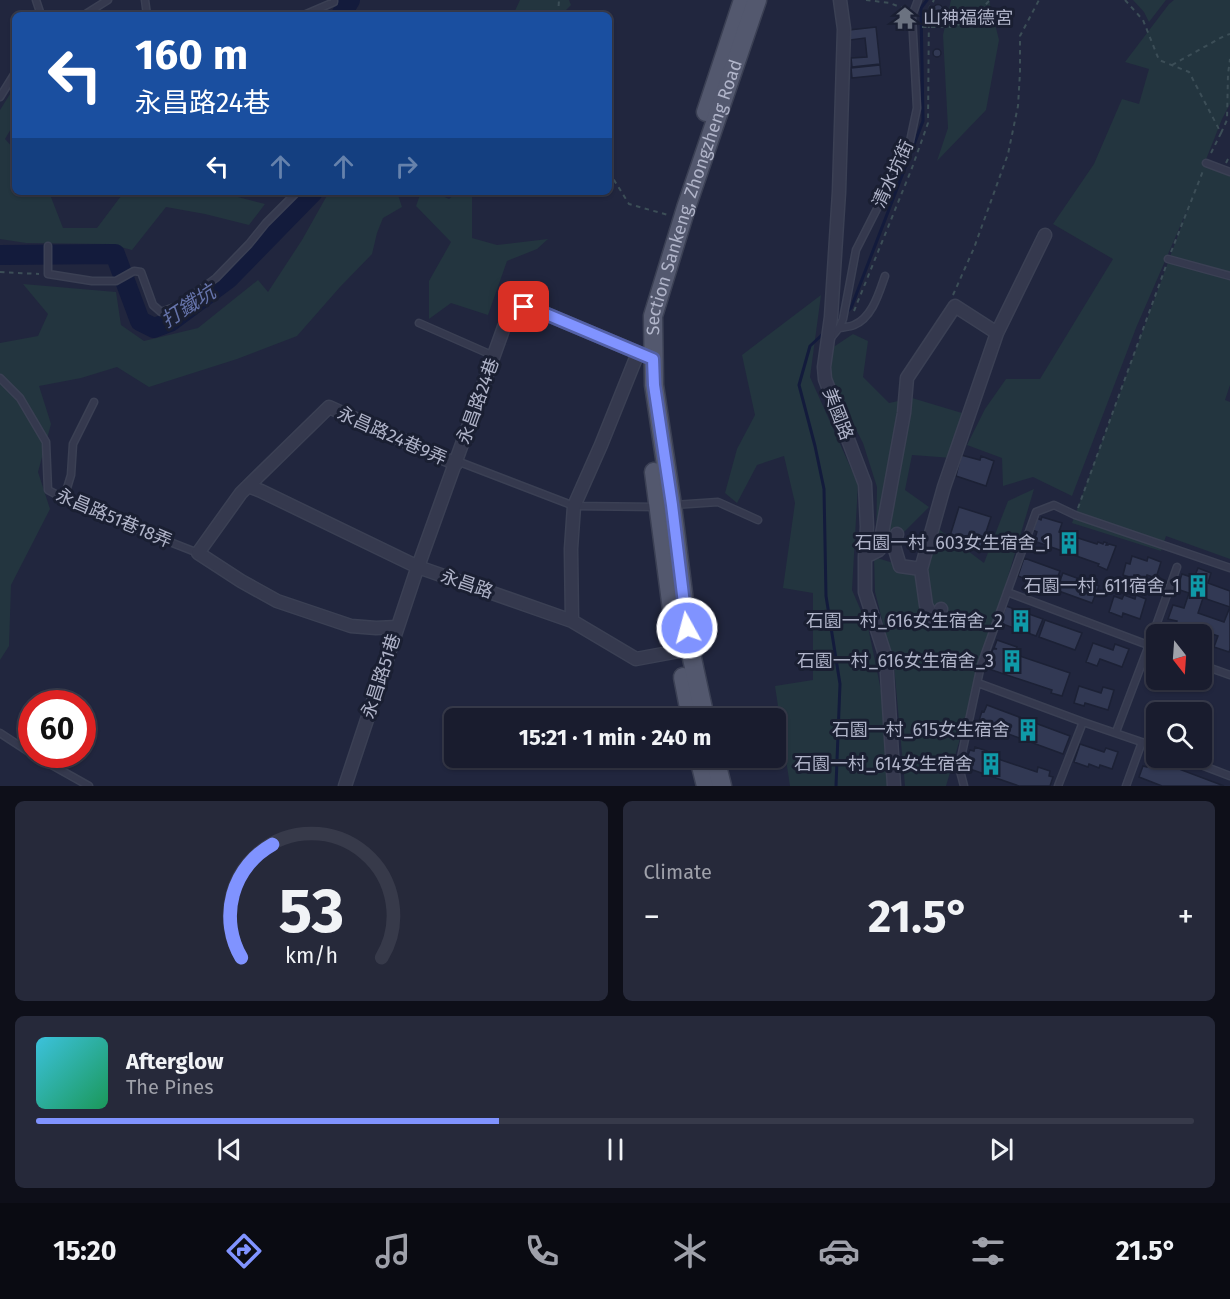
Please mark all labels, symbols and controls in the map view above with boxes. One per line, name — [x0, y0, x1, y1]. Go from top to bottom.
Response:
temple icon: 山神福德宮 — [892, 5, 918, 31]
place label: 山神福德宮 — [923, 7, 1013, 29]
text: 160 m — [135, 30, 248, 80]
icon: left — [36, 36, 114, 114]
street label: Section Sankeng, Zhongzheng Road — [642, 57, 747, 336]
text: 永昌路24巷 — [135, 87, 270, 119]
street label: 清水坑街 — [868, 137, 918, 211]
icon: left — [201, 150, 234, 183]
icon: ahead — [264, 150, 297, 183]
icon: ahead — [327, 150, 360, 183]
icon: right — [390, 150, 423, 183]
water label: 打鐵坑 — [156, 278, 222, 332]
pin — [498, 281, 549, 332]
icon: arrive — [507, 290, 540, 323]
street label: 永昌路24巷 — [452, 355, 504, 447]
street label: 美國路 — [818, 385, 858, 443]
street label: 永昌路24巷9弄 — [334, 402, 450, 470]
street label: 永昌路51巷18弄 — [53, 484, 175, 552]
building icon: 石園一村_603女生宿舍_1 — [1056, 530, 1082, 556]
place label: 石園一村_603女生宿舍_1 — [854, 532, 1051, 554]
street label: 永昌路 — [438, 565, 496, 603]
building icon: 石園一村_611宿舍_1 — [1185, 573, 1211, 599]
place label: 石園一村_611宿舍_1 — [1024, 575, 1180, 597]
position arrow — [655, 596, 719, 660]
building icon: 石園一村_616女生宿舍_2 — [1008, 608, 1034, 634]
place label: 石園一村_616女生宿舍_2 — [806, 610, 1003, 632]
north arrow — [1146, 624, 1212, 690]
map controls — [1146, 624, 1212, 768]
street label: 永昌路51巷 — [357, 631, 405, 721]
building icon: 石園一村_616女生宿舍_3 — [999, 648, 1025, 674]
place label: 石園一村_616女生宿舍_3 — [797, 650, 994, 672]
speed limit sign: 60 — [18, 690, 96, 768]
button: search — [1146, 702, 1212, 768]
building icon: 石園一村_615女生宿舍 — [1015, 717, 1041, 743]
place label: 石園一村_615女生宿舍 — [832, 719, 1010, 741]
text: 15:21 · 1 min · 240 m — [519, 724, 711, 751]
building icon: 石園一村_614女生宿舍 — [978, 751, 1004, 777]
place label: 石園一村_614女生宿舍 — [794, 753, 973, 775]
text: Climate — [644, 860, 712, 884]
text: 53 — [279, 874, 344, 949]
text: 21.5° — [868, 890, 970, 944]
text: − — [644, 897, 660, 937]
text: + — [1178, 897, 1194, 937]
text: km/h — [285, 943, 338, 969]
text: Afterglow — [126, 1048, 223, 1075]
text: The Pines — [126, 1075, 213, 1099]
icon: previous — [213, 1133, 246, 1166]
icon: pause — [599, 1133, 632, 1166]
icon: next — [985, 1133, 1018, 1166]
icon: directions — [223, 1230, 265, 1272]
icon: music — [372, 1230, 414, 1272]
icon: phone — [521, 1230, 563, 1272]
icon: climate — [669, 1230, 711, 1272]
icon: car — [818, 1230, 860, 1272]
icon: filters — [967, 1230, 1009, 1272]
text: 15:20 — [53, 1235, 117, 1267]
text: 21.5° — [1116, 1235, 1177, 1267]

